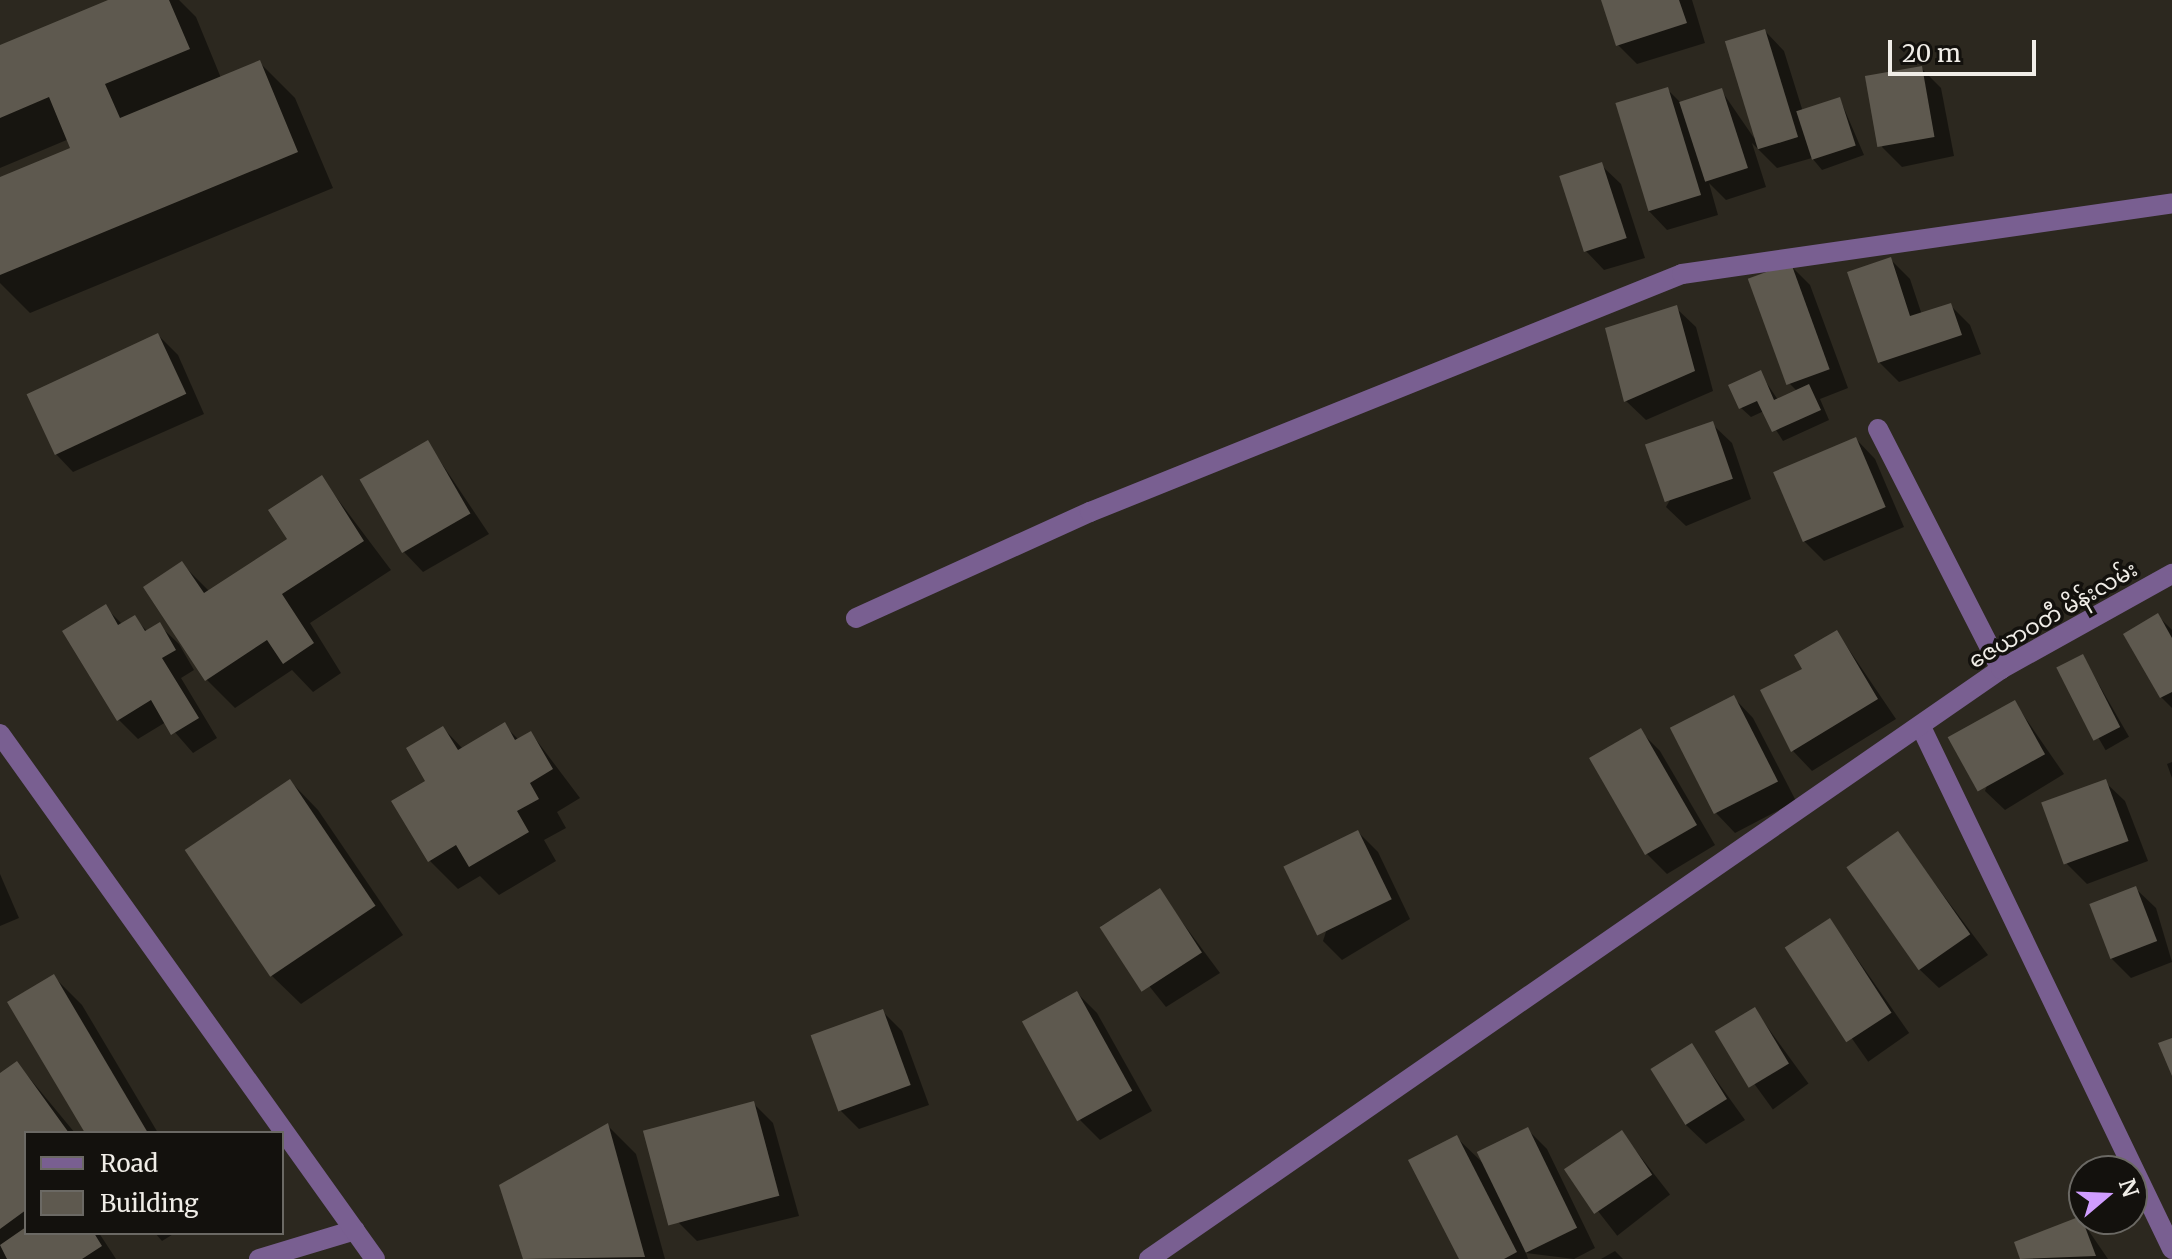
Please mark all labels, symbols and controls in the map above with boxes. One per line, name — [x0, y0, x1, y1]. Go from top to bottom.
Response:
scale bar — [1892, 24, 2040, 74]
text: 20 m — [1902, 38, 1961, 69]
street label: ဇေယာဝတီ မိန်းလမ်း — [1964, 556, 2142, 674]
legend — [24, 1131, 284, 1235]
text: Road — [100, 1148, 158, 1179]
north arrow — [2068, 1155, 2148, 1235]
text: N — [2113, 1175, 2145, 1201]
text: Building — [100, 1188, 199, 1219]

